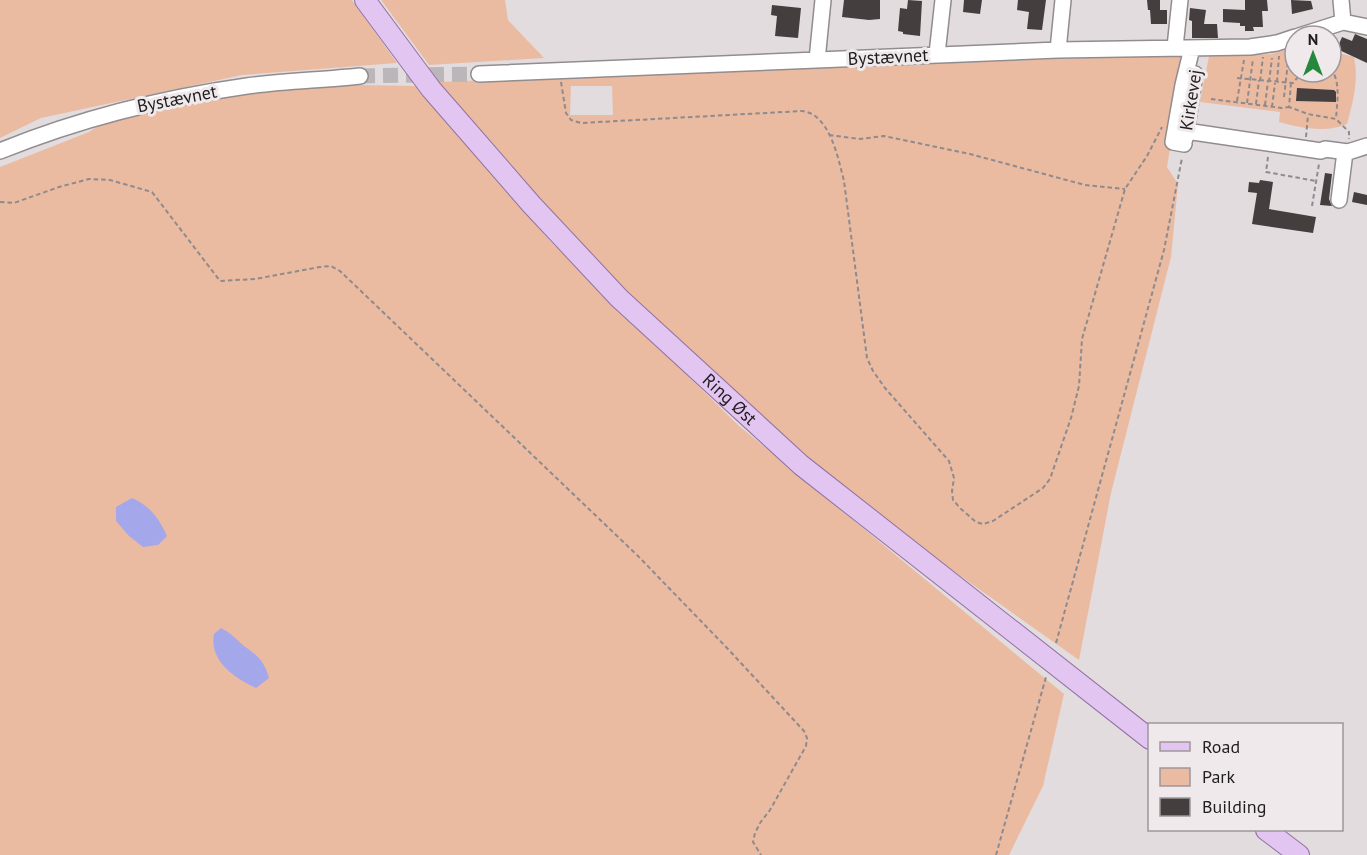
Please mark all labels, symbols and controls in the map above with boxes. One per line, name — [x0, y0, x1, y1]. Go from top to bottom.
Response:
north arrow — [1283, 24, 1343, 84]
text: N — [1308, 29, 1318, 49]
street label: Bystævnet — [847, 43, 929, 70]
street label: Kirkevej — [1174, 68, 1207, 132]
street label: Bystævnet — [135, 80, 219, 117]
street label: Ring Øst — [698, 368, 762, 430]
legend — [1148, 723, 1343, 831]
text: Road — [1202, 735, 1240, 758]
text: Park — [1202, 765, 1235, 788]
text: Building — [1202, 795, 1266, 818]

